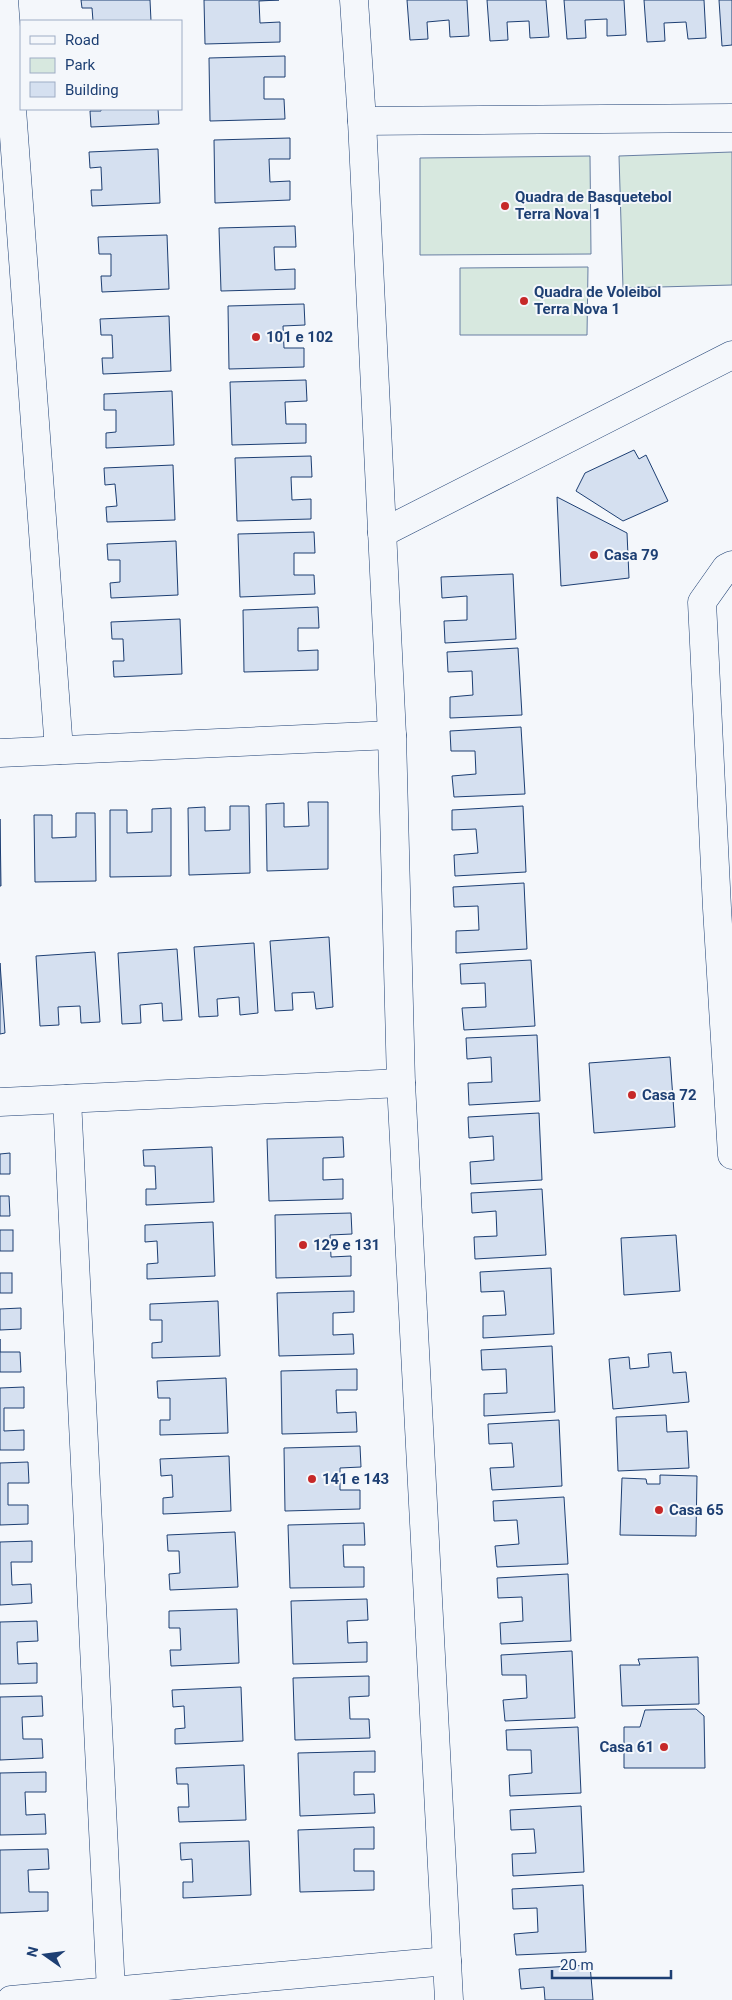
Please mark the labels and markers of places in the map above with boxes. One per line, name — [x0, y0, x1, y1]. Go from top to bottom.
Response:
place label: Quadra de Basquetebol Terra Nova 1 — [515, 188, 672, 223]
marker: Quadra de Basquetebol Terra Nova 1 — [499, 200, 511, 212]
place label: Quadra de Voleibol Terra Nova 1 — [534, 283, 661, 318]
marker: Quadra de Voleibol Terra Nova 1 — [518, 295, 530, 307]
place label: 101 e 102 — [266, 328, 334, 346]
marker: 101 e 102 — [250, 331, 262, 343]
place label: Casa 79 — [604, 546, 659, 564]
marker: Casa 79 — [588, 549, 600, 561]
place label: Casa 72 — [642, 1086, 697, 1104]
marker: Casa 72 — [626, 1089, 638, 1101]
place label: 129 e 131 — [313, 1236, 380, 1254]
marker: 129 e 131 — [297, 1239, 309, 1251]
place label: 141 e 143 — [322, 1470, 389, 1488]
marker: 141 e 143 — [306, 1473, 318, 1485]
place label: Casa 65 — [669, 1501, 724, 1519]
marker: Casa 65 — [653, 1504, 665, 1516]
place label: Casa 61 — [599, 1738, 654, 1756]
marker: Casa 61 — [658, 1741, 670, 1753]

